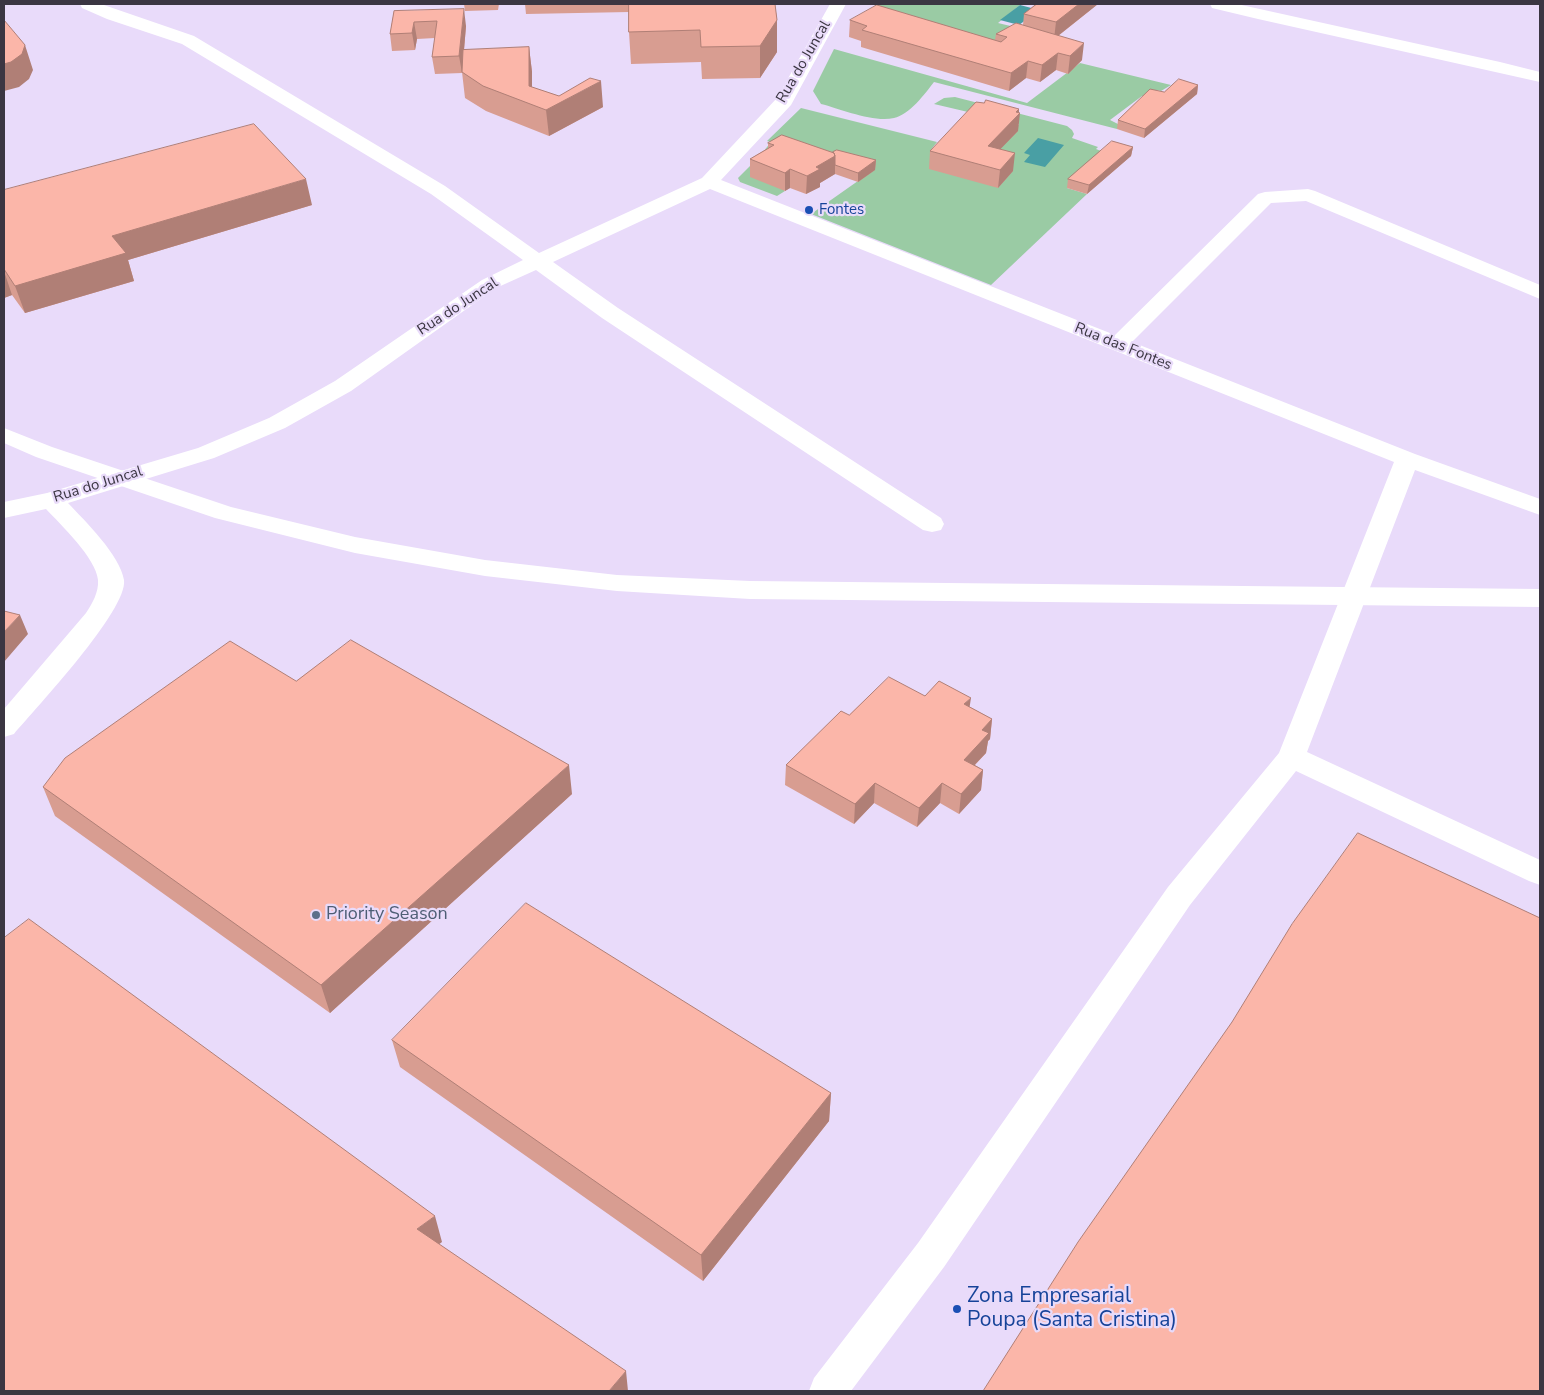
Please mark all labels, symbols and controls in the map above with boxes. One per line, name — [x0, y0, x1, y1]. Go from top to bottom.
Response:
street label: Rua do Juncal — [773, 18, 835, 106]
place label: Fontes — [819, 201, 864, 219]
marker: Fontes — [803, 204, 815, 216]
street label: Rua do Juncal — [414, 274, 502, 340]
street label: Rua das Fontes — [1072, 319, 1174, 375]
street label: Rua do Juncal — [51, 463, 145, 507]
place label: Priority Season — [326, 904, 448, 926]
marker: Priority Season — [310, 909, 322, 921]
place label: Zona Empresarial Poupa (Santa Cristina) — [967, 1284, 1177, 1334]
marker: Zona Empresarial Poupa (Santa Cristina) — [951, 1303, 963, 1315]

